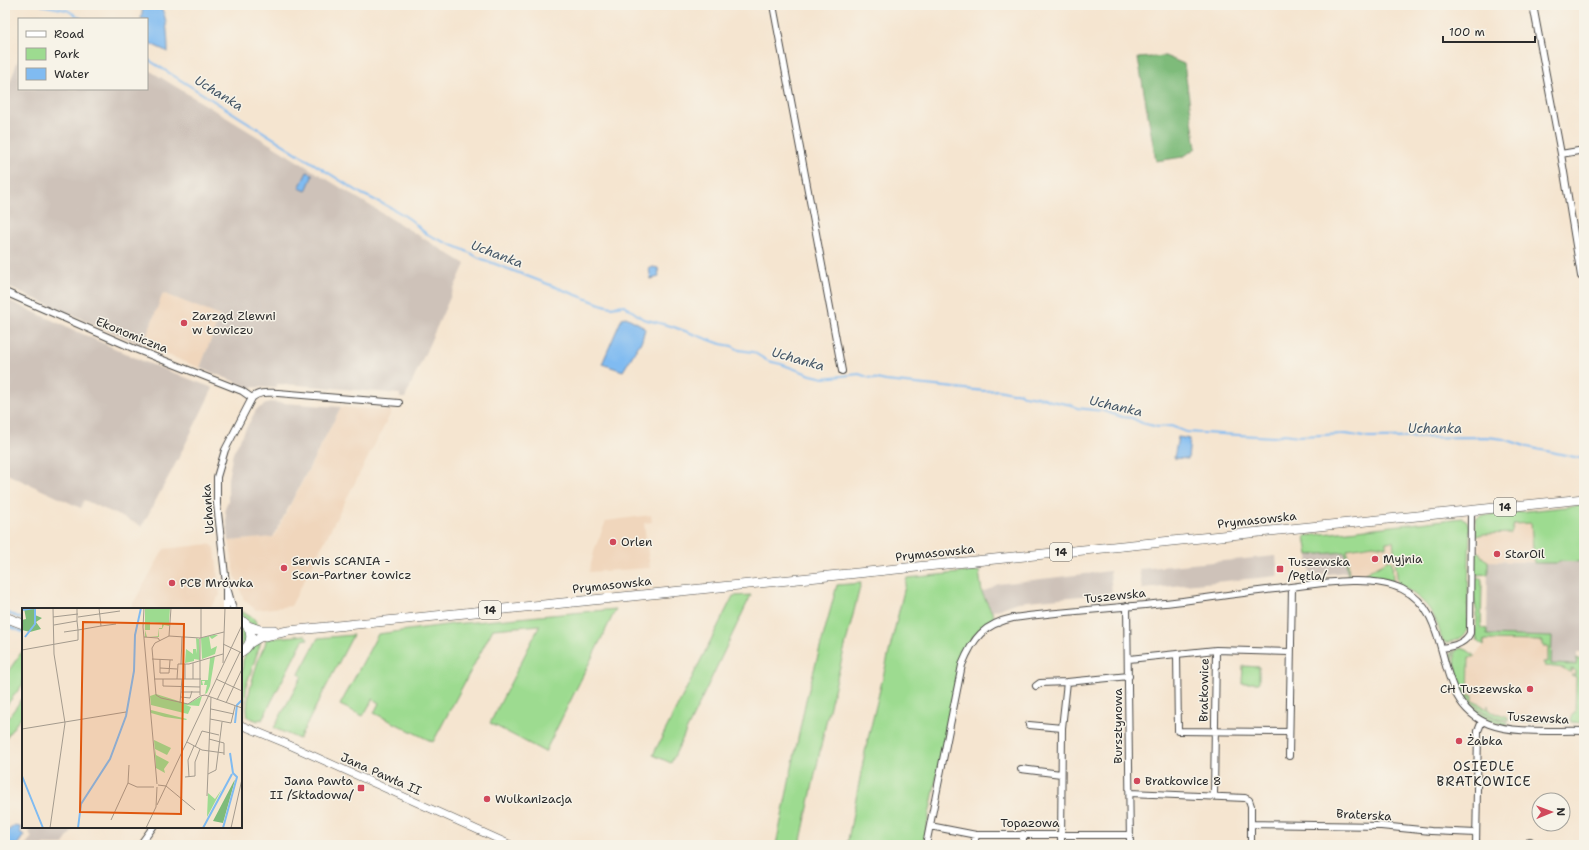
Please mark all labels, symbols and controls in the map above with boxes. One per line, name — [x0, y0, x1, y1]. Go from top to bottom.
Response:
legend — [18, 18, 148, 90]
scale bar — [1443, 18, 1535, 44]
text: 100 m — [1449, 24, 1485, 40]
text: Road — [54, 26, 85, 42]
text: Park — [54, 46, 80, 62]
text: Water — [54, 66, 90, 82]
water label: Uchanka — [191, 71, 247, 115]
water label: Uchanka — [469, 236, 525, 272]
place label: Zarząd Zlewni w Łowiczu — [192, 308, 276, 338]
street label: Ekonomiczna — [94, 313, 171, 357]
marker: Zarząd Zlewni w Łowiczu — [179, 318, 189, 328]
water label: Uchanka — [770, 343, 826, 375]
water label: Uchanka — [1088, 392, 1144, 420]
water label: Uchanka — [1408, 420, 1462, 437]
street label: Uchanka — [198, 483, 218, 534]
road number: 14 — [1494, 498, 1516, 516]
street label: Prymasowska — [1217, 508, 1298, 532]
place label: Orlen — [621, 534, 652, 550]
marker: Orlen — [608, 537, 618, 547]
street label: Prymasowska — [895, 541, 976, 565]
road number: 14 — [1050, 543, 1072, 561]
place label: StarOil — [1505, 546, 1545, 562]
marker: StarOil — [1492, 549, 1502, 559]
place label: Myjnia — [1383, 551, 1423, 567]
place label: Serwis SCANIA - Scan-Partner Łowicz — [292, 553, 411, 583]
place label: Tuszewska /Pętla/ — [1288, 554, 1351, 584]
marker: Myjnia — [1370, 554, 1380, 564]
marker: Serwis SCANIA - Scan-Partner Łowicz — [279, 563, 289, 573]
marker: Tuszewska /Pętla/ — [1275, 564, 1285, 574]
street label: Prymasowska — [572, 573, 653, 597]
place label: PCB Mrówka — [180, 575, 254, 591]
marker: PCB Mrówka — [167, 578, 177, 588]
street label: Tuszewska — [1083, 585, 1147, 607]
road number: 14 — [479, 601, 501, 619]
inset map — [22, 608, 242, 828]
street label: Bratkowice — [1195, 658, 1213, 722]
place label: CH Tuszewska — [1440, 681, 1523, 697]
marker: CH Tuszewska — [1525, 684, 1535, 694]
street label: Bursztynowa — [1110, 688, 1126, 764]
street label: Tuszewska — [1507, 708, 1570, 728]
place label: Żabka — [1467, 733, 1503, 749]
marker: Żabka — [1454, 736, 1464, 746]
street label: Jana Pawła II — [338, 749, 424, 799]
district label: OSIEDLE BRATKOWICE — [1436, 758, 1532, 790]
place label: Jana Pawła II /Składowa/ — [270, 773, 355, 803]
place label: Bratkowice 8 — [1145, 773, 1221, 789]
marker: Bratkowice 8 — [1132, 776, 1142, 786]
marker: Jana Pawła II /Składowa/ — [356, 783, 366, 793]
place label: Wulkanizacja — [495, 791, 572, 807]
north arrow — [1531, 792, 1571, 832]
marker: Wulkanizacja — [482, 794, 492, 804]
street label: Braterska — [1336, 806, 1393, 824]
text: N — [1553, 807, 1568, 817]
street label: Topazowa — [1000, 815, 1060, 831]

